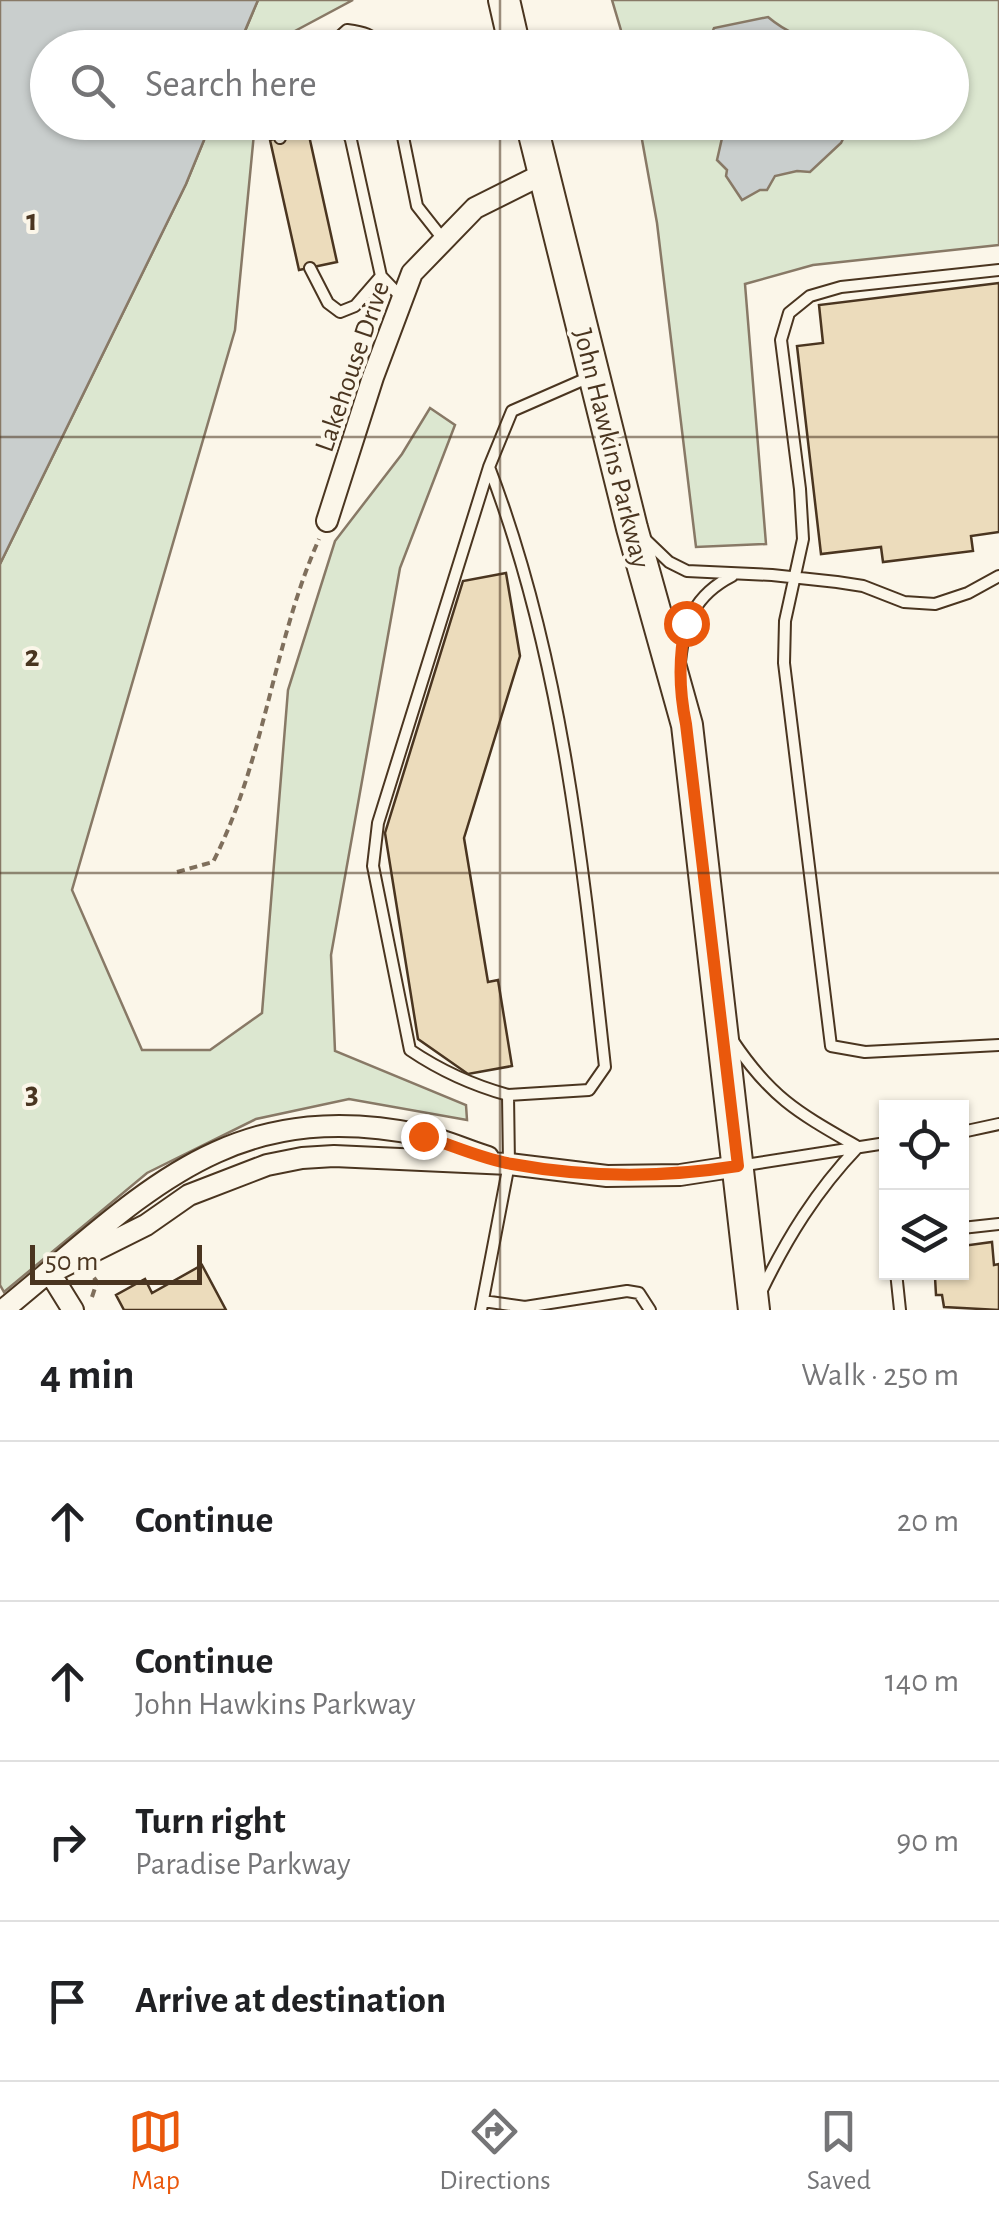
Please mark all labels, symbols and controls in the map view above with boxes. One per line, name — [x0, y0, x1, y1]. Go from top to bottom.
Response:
search box — [30, 30, 969, 140]
icon: search — [65, 58, 120, 113]
text: Search here — [145, 66, 317, 104]
text: 1 — [26, 204, 38, 236]
street label: Lakehouse Drive — [311, 278, 395, 456]
street label: John Hawkins Parkway — [568, 326, 654, 571]
route start — [664, 601, 710, 647]
text: 2 — [24, 640, 40, 672]
text: 3 — [25, 1077, 39, 1109]
map controls — [879, 1100, 969, 1280]
button: locate — [879, 1100, 969, 1190]
route end — [401, 1114, 447, 1160]
button: layers — [879, 1190, 969, 1280]
scale bar — [30, 1240, 202, 1284]
text: 50 m — [45, 1248, 99, 1276]
text: 4 min — [40, 1354, 135, 1396]
text: Walk · 250 m — [801, 1359, 959, 1391]
icon: ahead — [40, 1494, 95, 1549]
text: Continue — [135, 1502, 273, 1540]
text: 20 m — [897, 1505, 959, 1537]
text: Continue — [135, 1643, 273, 1681]
icon: ahead — [40, 1654, 95, 1709]
text: 140 m — [885, 1665, 959, 1697]
text: John Hawkins Parkway — [135, 1688, 416, 1720]
text: Turn right — [135, 1803, 285, 1841]
icon: right — [40, 1814, 95, 1869]
text: 90 m — [896, 1825, 959, 1857]
text: Paradise Parkway — [135, 1848, 351, 1880]
icon: arrive — [40, 1974, 95, 2029]
text: Arrive at destination — [135, 1982, 446, 2020]
tab: Map — [128, 2104, 183, 2198]
tab: Directions — [439, 2104, 551, 2198]
tab: Saved — [807, 2104, 871, 2198]

